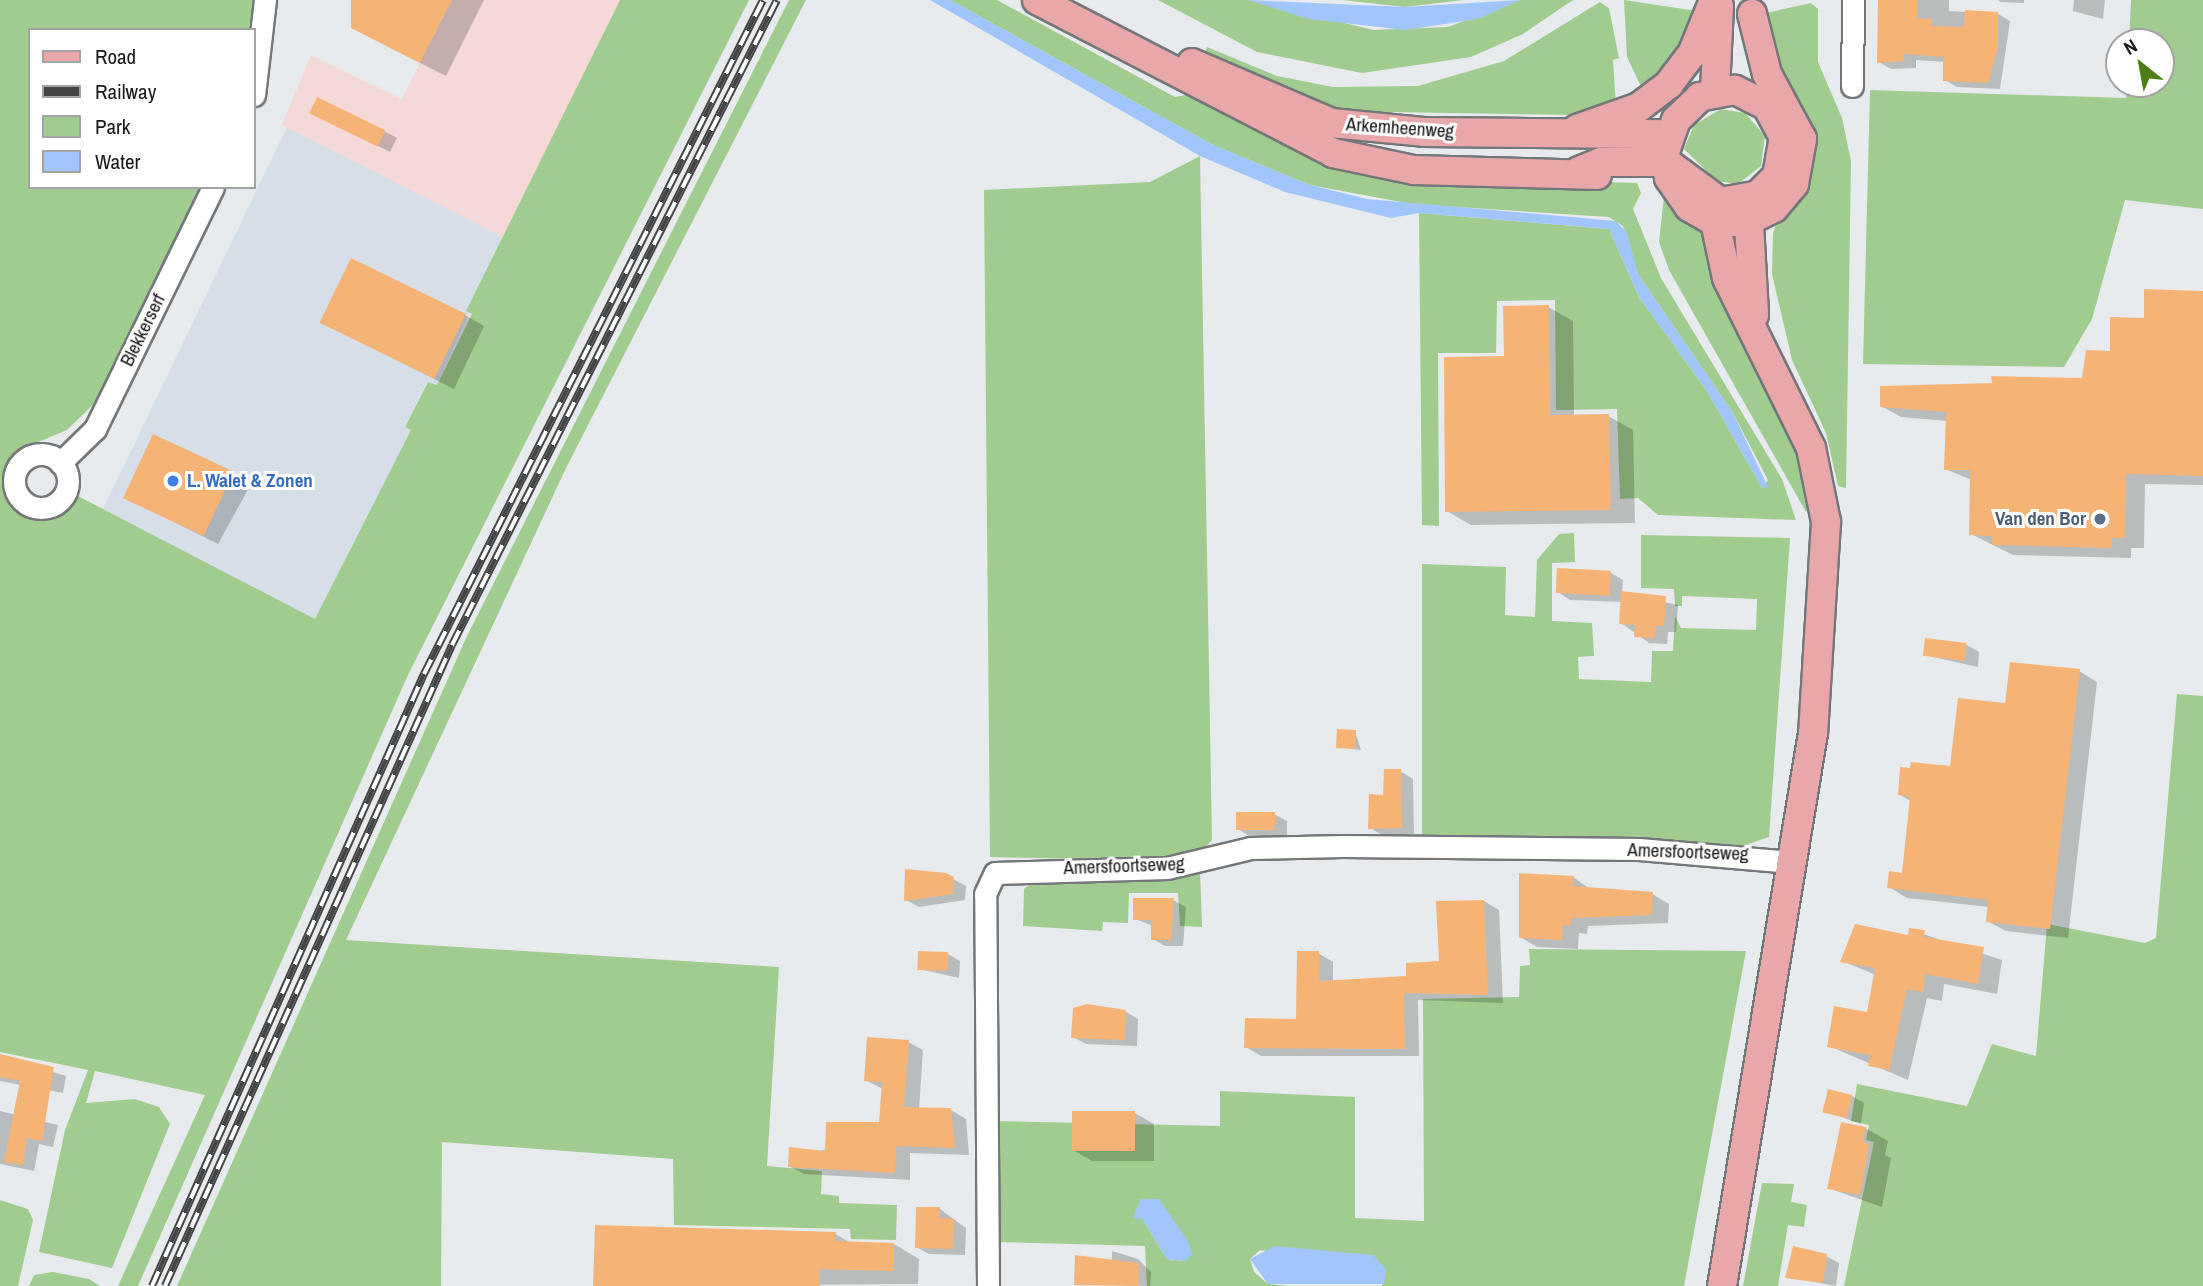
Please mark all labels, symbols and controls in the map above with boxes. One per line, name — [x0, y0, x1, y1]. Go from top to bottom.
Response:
legend — [28, 28, 256, 189]
north arrow — [2105, 28, 2175, 98]
text: N — [2119, 33, 2142, 61]
text: Road — [95, 42, 136, 71]
text: Railway — [95, 77, 156, 106]
text: Park — [95, 112, 130, 141]
street label: Arkemheenweg — [1345, 113, 1455, 143]
text: Water — [95, 147, 140, 176]
street label: Blekkerserf — [116, 290, 170, 370]
place label: L. Walet & Zonen — [187, 470, 313, 492]
marker: L. Walet & Zonen — [165, 473, 181, 489]
place label: Van den Bor — [1995, 508, 2086, 530]
marker: Van den Bor — [2092, 511, 2108, 527]
street label: Amersfoortseweg — [1627, 838, 1749, 866]
street label: Amersfoortseweg — [1063, 852, 1185, 880]

